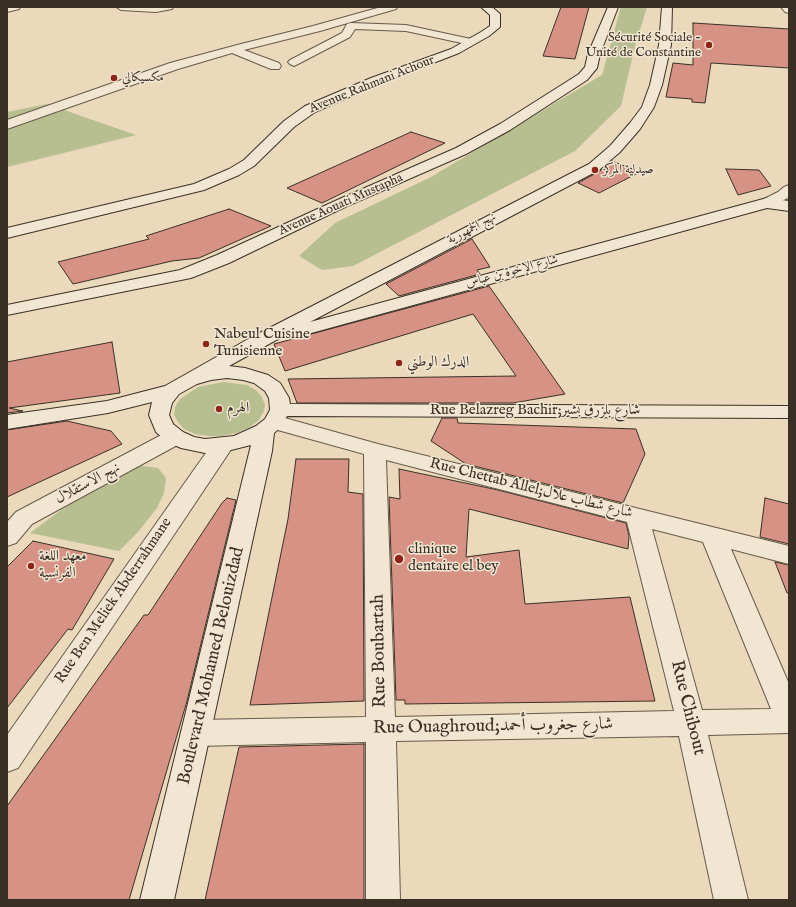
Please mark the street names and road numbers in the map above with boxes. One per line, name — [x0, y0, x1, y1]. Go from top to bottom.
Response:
street label: Avenue Rahmani Achour — [307, 53, 437, 117]
street label: Avenue Aouati Mustapha — [276, 171, 406, 239]
street label: نهج الجمهورية — [445, 210, 499, 248]
street label: شارع الإخوة بن عباس — [464, 252, 560, 292]
street label: Rue Belazreg Bachir;شارع بلزرق بشير — [430, 402, 640, 420]
street label: Rue Chettab Allel;شارع شطاب علال — [428, 455, 634, 523]
street label: نهج الاستقلال — [52, 459, 124, 509]
street label: Rue Ben Meliek Abderrahmane — [52, 515, 176, 687]
street label: Boulevard Mohamed Belouizdad — [174, 545, 250, 787]
street label: Rue Boubartah — [368, 594, 392, 708]
street label: Rue Chibout — [665, 658, 709, 758]
street label: Rue Ouaghroud;شارع جغروب أحمد — [373, 714, 613, 740]

